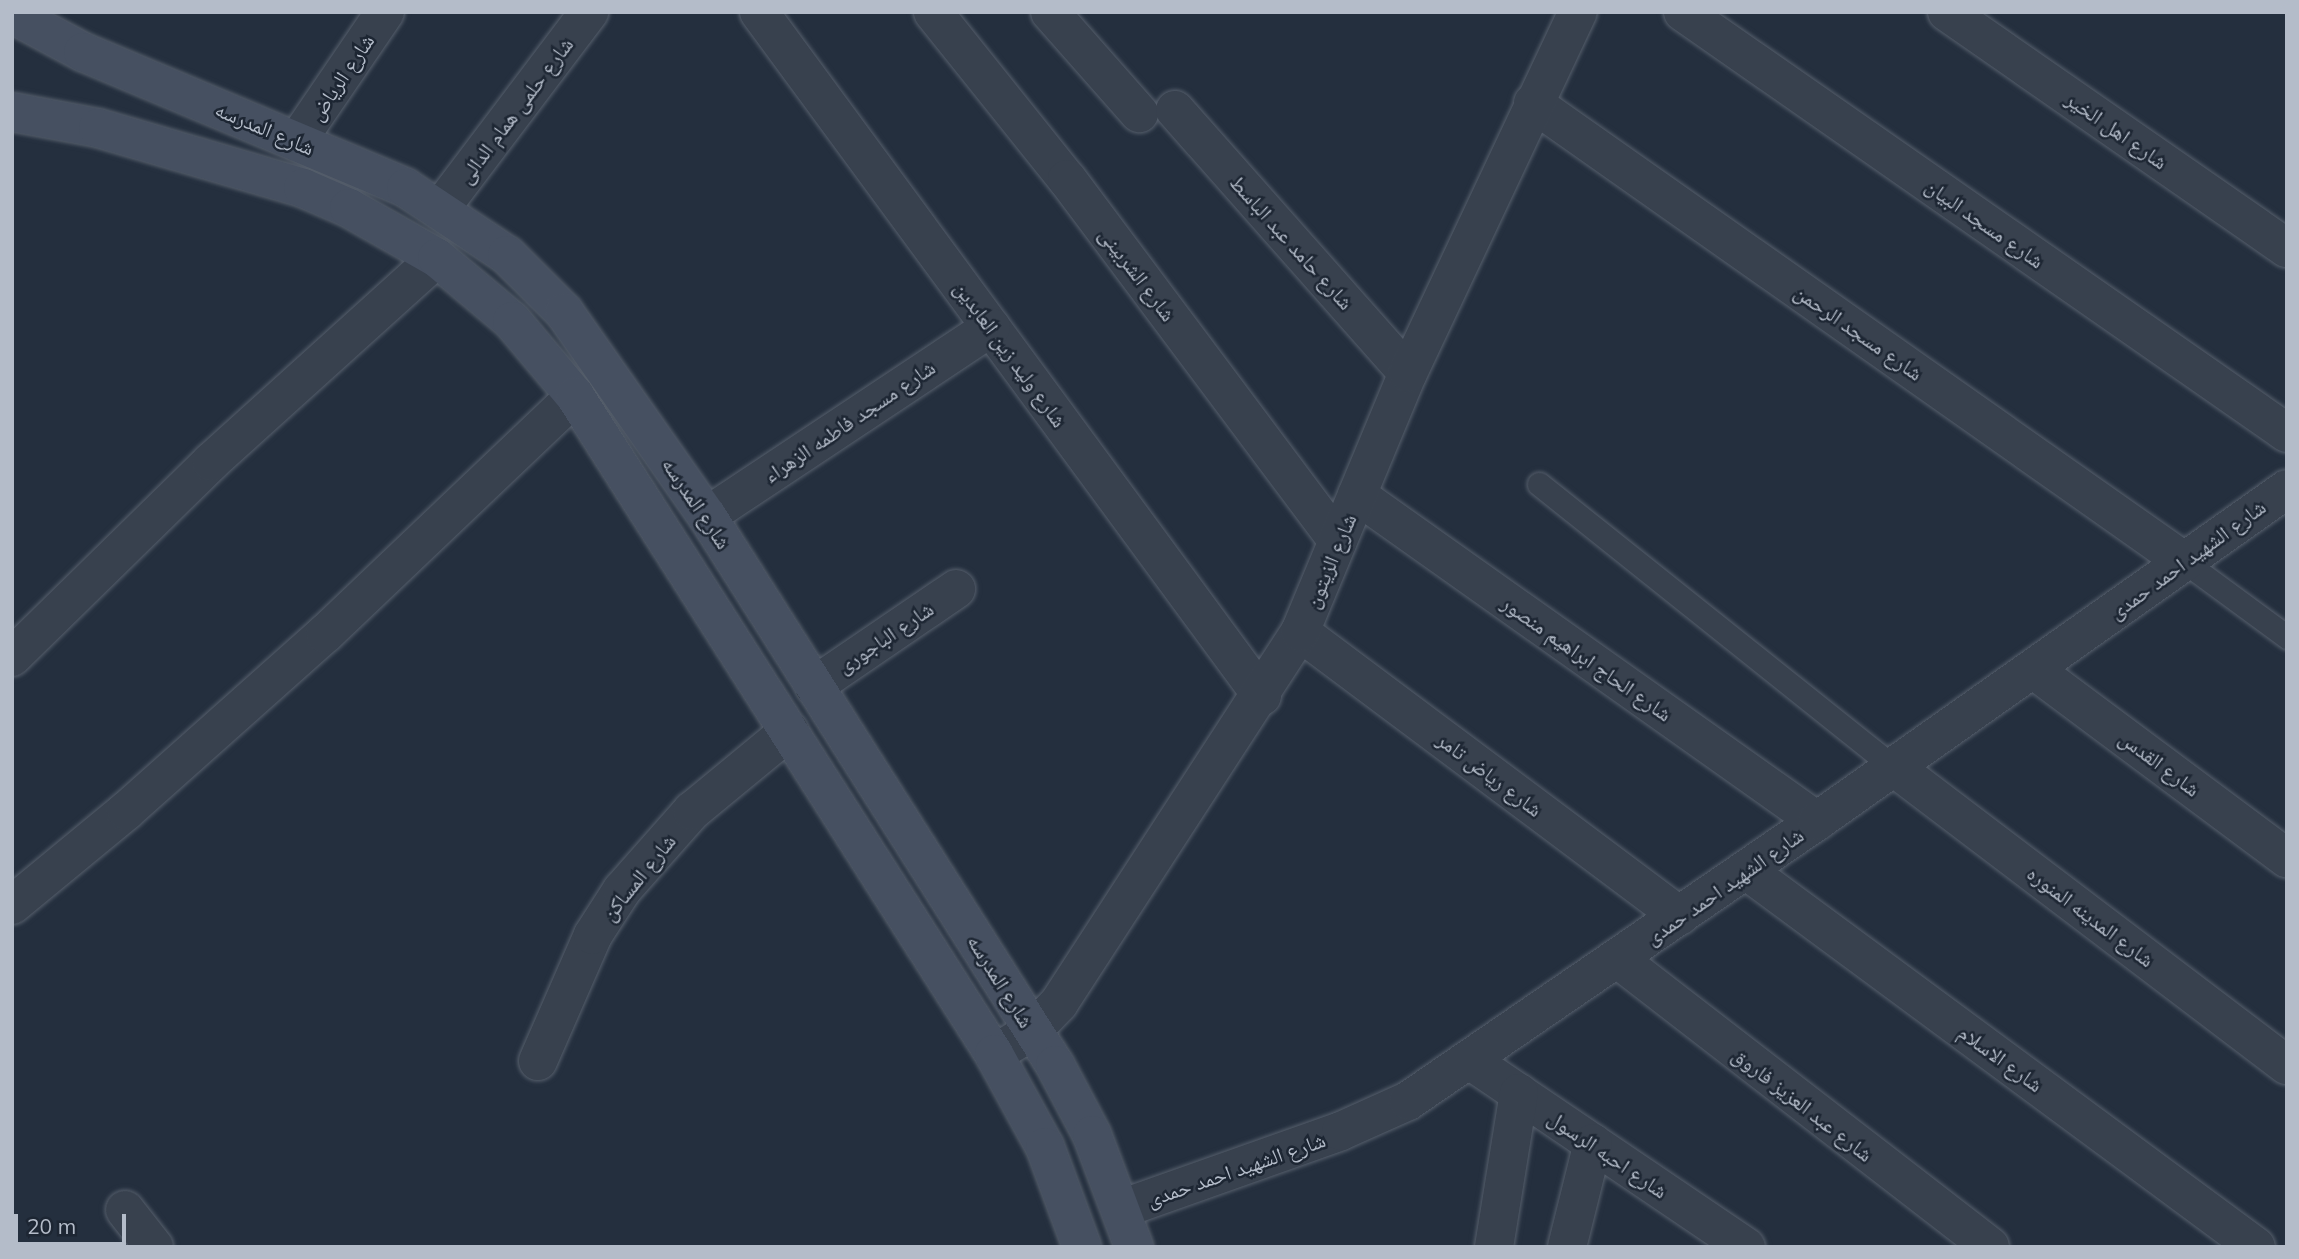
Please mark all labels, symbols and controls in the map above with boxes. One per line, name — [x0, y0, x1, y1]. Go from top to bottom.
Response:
street label: شارع الرياض — [303, 29, 379, 125]
street label: شارع حلمى همام الدالى — [452, 32, 578, 188]
street label: شارع اهل الخير — [2061, 86, 2173, 174]
street label: شارع المدرسه — [212, 96, 318, 160]
street label: شارع حامد عبد الباسط — [1225, 170, 1359, 314]
street label: شارع مسجد البيان — [1921, 173, 2049, 273]
street label: شارع الشربينى — [1094, 222, 1182, 326]
street label: شارع وليد زين العابدين — [950, 276, 1072, 432]
street label: شارع مسجد الرحمن — [1790, 278, 1928, 386]
street label: شارع مسجد فاطمه الزهراء — [759, 354, 939, 488]
street label: شارع المدرسه — [657, 452, 737, 554]
street label: شارع الشهيد احمد حمدى — [2104, 494, 2270, 624]
street label: شارع الزيتون — [1299, 510, 1361, 612]
street label: شارع الحاج ابراهيم منصور — [1497, 590, 1677, 726]
street label: شارع الباجورى — [832, 596, 938, 678]
street label: شارع القدس — [2115, 725, 2205, 801]
street label: شارع رياض تامر — [1432, 726, 1548, 822]
street label: شارع الشهيد احمد حمدى — [1640, 822, 1808, 950]
street label: شارع المساكن — [596, 829, 680, 925]
street label: شارع المدينه المنوره — [2023, 860, 2159, 972]
street label: شارع المدرسه — [963, 930, 1039, 1032]
street label: شارع الاسلام — [1954, 1019, 2048, 1097]
street label: شارع عبد العزيز فاروق — [1728, 1041, 1878, 1167]
street label: شارع احبه الرسول — [1543, 1105, 1673, 1203]
street label: شارع الشهيد احمد حمدى — [1143, 1127, 1329, 1211]
scale bar — [18, 1200, 130, 1244]
text: 20 m — [27, 1213, 76, 1239]

